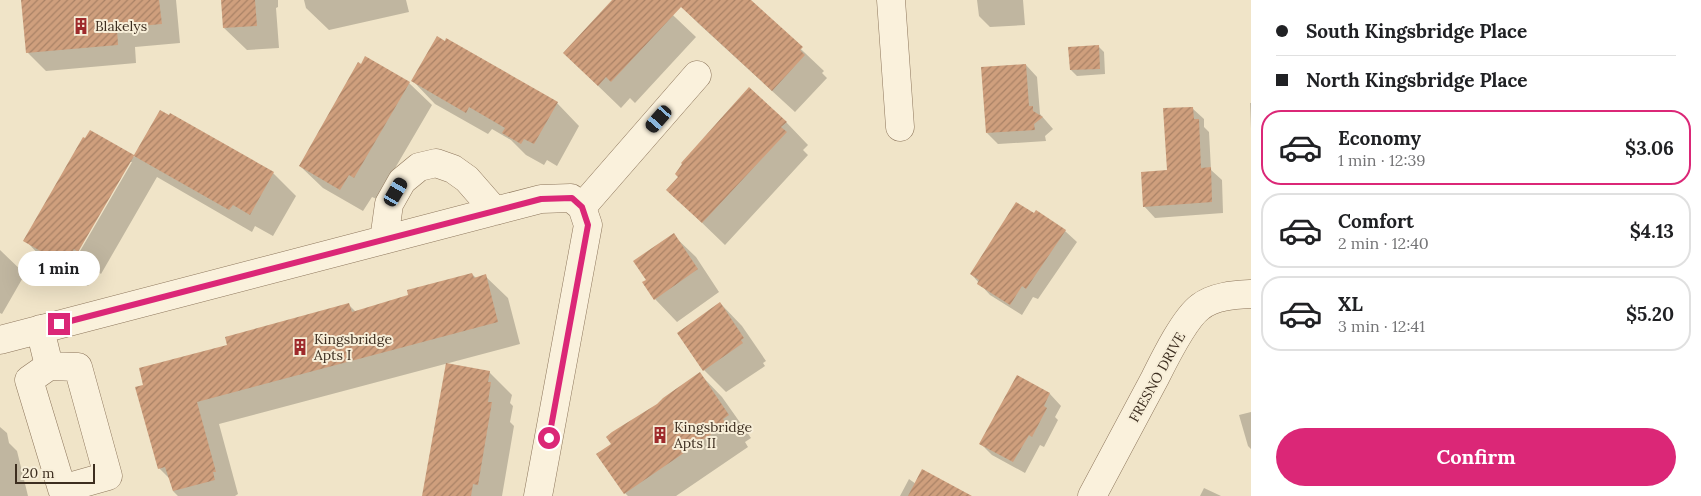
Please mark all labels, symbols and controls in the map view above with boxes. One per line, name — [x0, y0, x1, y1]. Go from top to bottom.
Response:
building icon: Blakelys — [71, 16, 91, 36]
place label: Blakelys — [95, 17, 147, 35]
text: South Kingsbridge Place — [1306, 19, 1527, 43]
text: North Kingsbridge Place — [1306, 68, 1527, 92]
car — [643, 103, 674, 135]
icon: car — [1278, 125, 1323, 170]
text: Economy — [1338, 126, 1421, 150]
text: $3.06 — [1625, 136, 1674, 160]
text: 1 min · 12:39 — [1338, 150, 1426, 170]
car — [382, 175, 409, 209]
icon: car — [1278, 208, 1323, 253]
text: Comfort — [1338, 209, 1414, 233]
text: $4.13 — [1630, 219, 1674, 243]
text: 2 min · 12:40 — [1338, 233, 1429, 253]
callout: 1 min — [18, 252, 100, 286]
text: 1 min — [39, 258, 79, 278]
icon: car — [1278, 291, 1323, 336]
text: XL — [1338, 292, 1363, 316]
text: $5.20 — [1626, 302, 1674, 326]
route end — [48, 313, 70, 335]
text: 3 min · 12:41 — [1338, 316, 1425, 336]
street label: FRESNO DRIVE — [1125, 329, 1189, 425]
place label: Kingsbridge Apts I — [313, 330, 392, 364]
building icon: Kingsbridge Apts I — [290, 337, 310, 357]
place label: Kingsbridge Apts II — [673, 418, 752, 452]
building icon: Kingsbridge Apts II — [650, 425, 670, 445]
route start — [538, 427, 560, 449]
button: Confirm — [1276, 428, 1676, 486]
scale bar — [15, 461, 95, 484]
text: 20 m — [22, 464, 54, 482]

